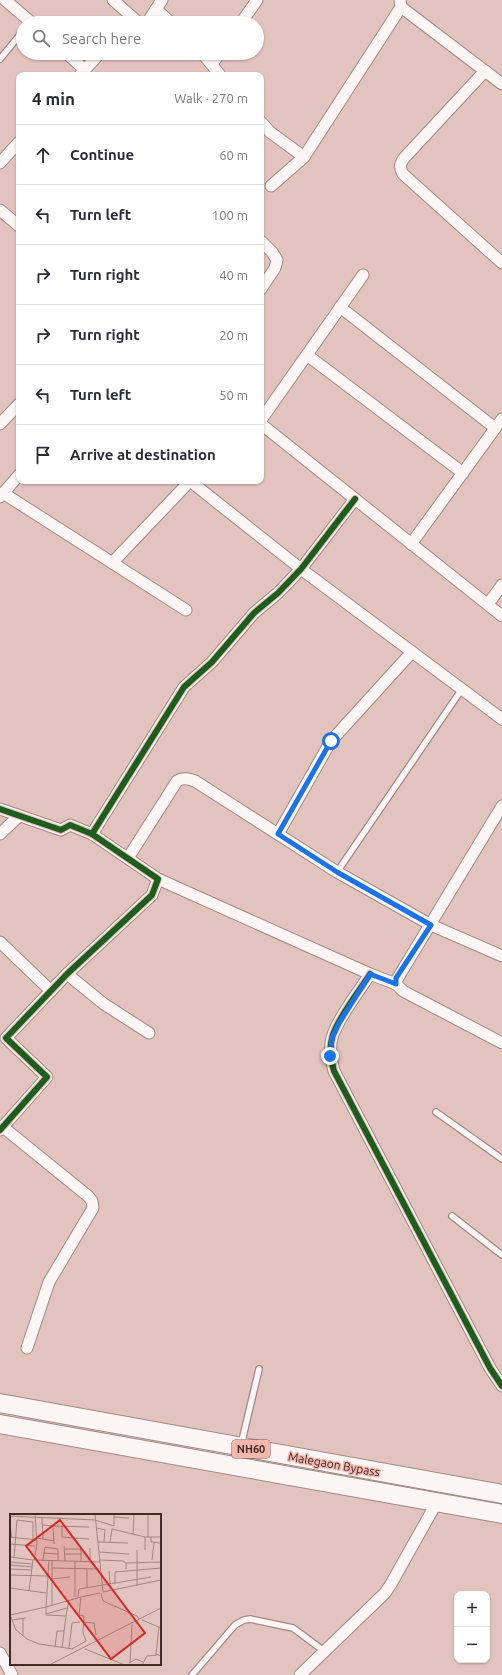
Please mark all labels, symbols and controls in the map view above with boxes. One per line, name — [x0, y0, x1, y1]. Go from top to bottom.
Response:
search box — [16, 16, 264, 60]
icon: search — [30, 27, 52, 49]
text: Search here — [62, 30, 141, 47]
text: 4 min — [32, 89, 75, 108]
text: Walk · 270 m — [174, 91, 248, 105]
icon: ahead — [32, 144, 54, 166]
text: Continue — [70, 146, 134, 163]
text: 60 m — [219, 148, 248, 162]
icon: left — [32, 204, 54, 226]
text: Turn left — [70, 206, 131, 223]
text: 100 m — [212, 208, 248, 222]
icon: right — [32, 264, 54, 286]
text: Turn right — [70, 266, 140, 283]
text: 40 m — [219, 268, 248, 282]
icon: right — [32, 324, 54, 346]
text: Turn right — [70, 326, 140, 343]
text: 20 m — [219, 328, 248, 342]
icon: left — [32, 384, 54, 406]
text: Turn left — [70, 386, 131, 403]
text: 50 m — [219, 388, 248, 402]
icon: arrive — [32, 444, 54, 466]
text: Arrive at destination — [70, 446, 216, 463]
route start — [322, 732, 340, 750]
route end — [321, 1047, 339, 1065]
road number: NH60 — [232, 1440, 270, 1458]
street label: Malegaon Bypass — [287, 1450, 381, 1478]
inset map — [10, 1514, 161, 1665]
map controls — [454, 1591, 490, 1663]
button: + — [454, 1591, 490, 1627]
button: − — [454, 1627, 490, 1663]

